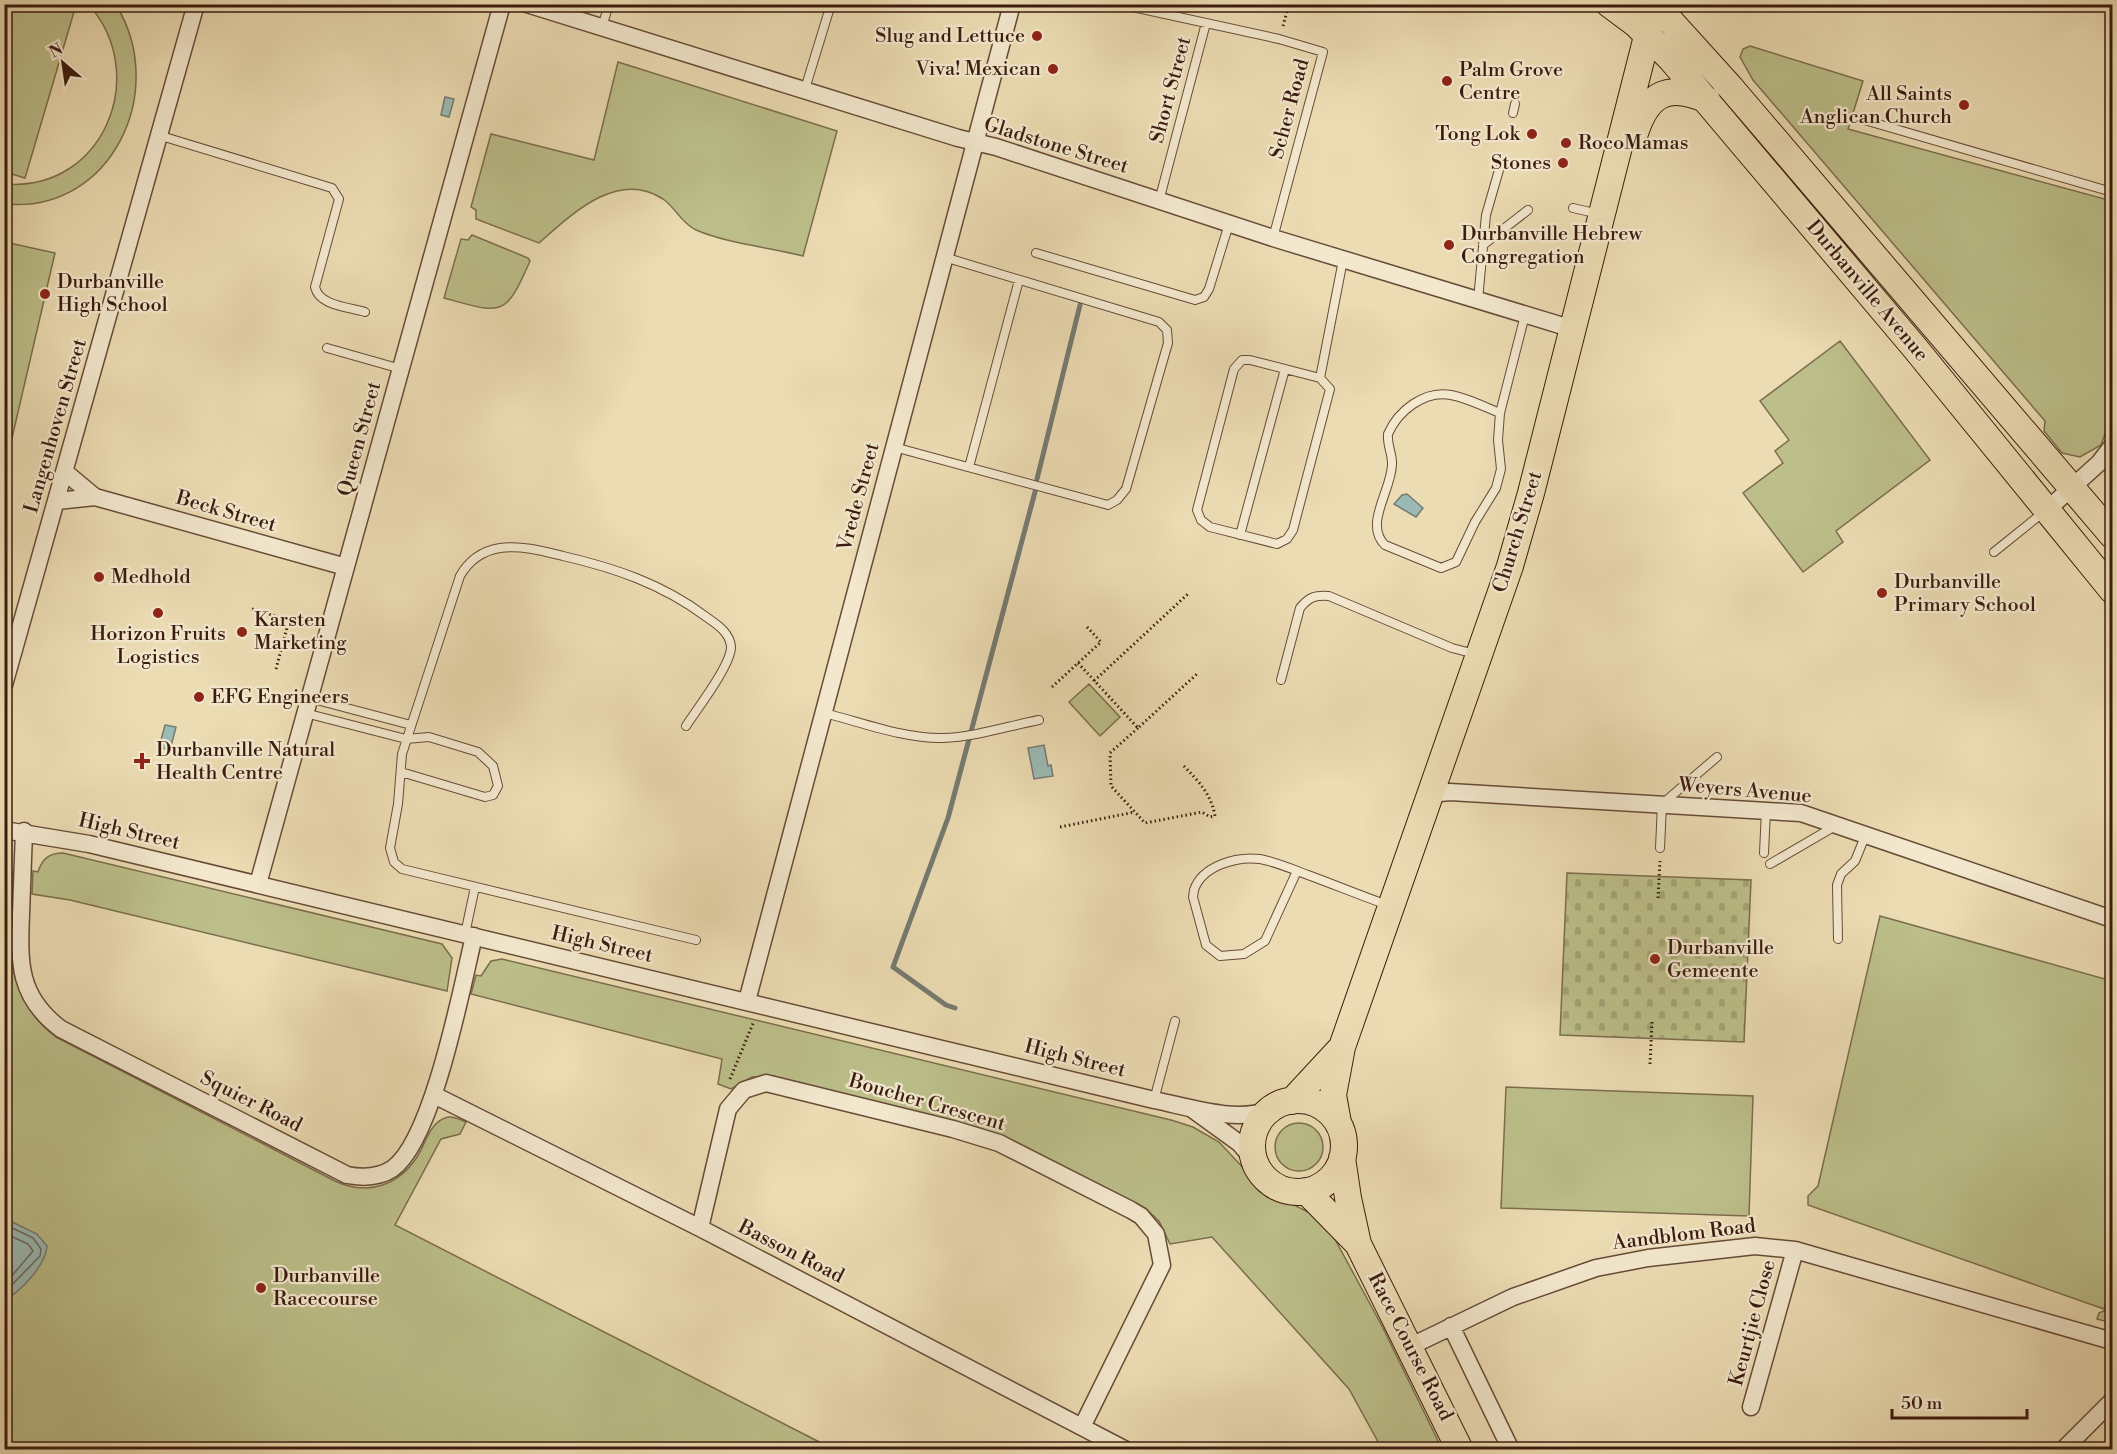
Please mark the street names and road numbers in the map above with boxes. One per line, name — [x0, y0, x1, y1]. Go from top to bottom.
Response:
street label: Short Street — [1145, 34, 1197, 146]
street label: Scher Road — [1265, 56, 1316, 162]
street label: Gladstone Street — [981, 112, 1131, 180]
street label: Durbanville Avenue — [1800, 215, 1934, 367]
street label: Langenhoven Street — [19, 336, 93, 516]
street label: Queen Street — [333, 379, 387, 499]
street label: Vrede Street — [832, 440, 886, 555]
street label: Church Street — [1488, 468, 1548, 596]
street label: Beck Street — [172, 485, 279, 538]
street label: Weyers Avenue — [1676, 773, 1813, 809]
street label: High Street — [76, 808, 182, 856]
street label: High Street — [549, 921, 655, 969]
street label: High Street — [1022, 1034, 1128, 1084]
street label: Squier Road — [196, 1066, 307, 1139]
street label: Boucher Crescent — [845, 1068, 1008, 1137]
street label: Basson Road — [733, 1214, 849, 1290]
street label: Aandblom Road — [1610, 1214, 1758, 1256]
street label: Keurtjie Close — [1724, 1257, 1782, 1389]
street label: Race Course Road — [1362, 1269, 1458, 1426]

